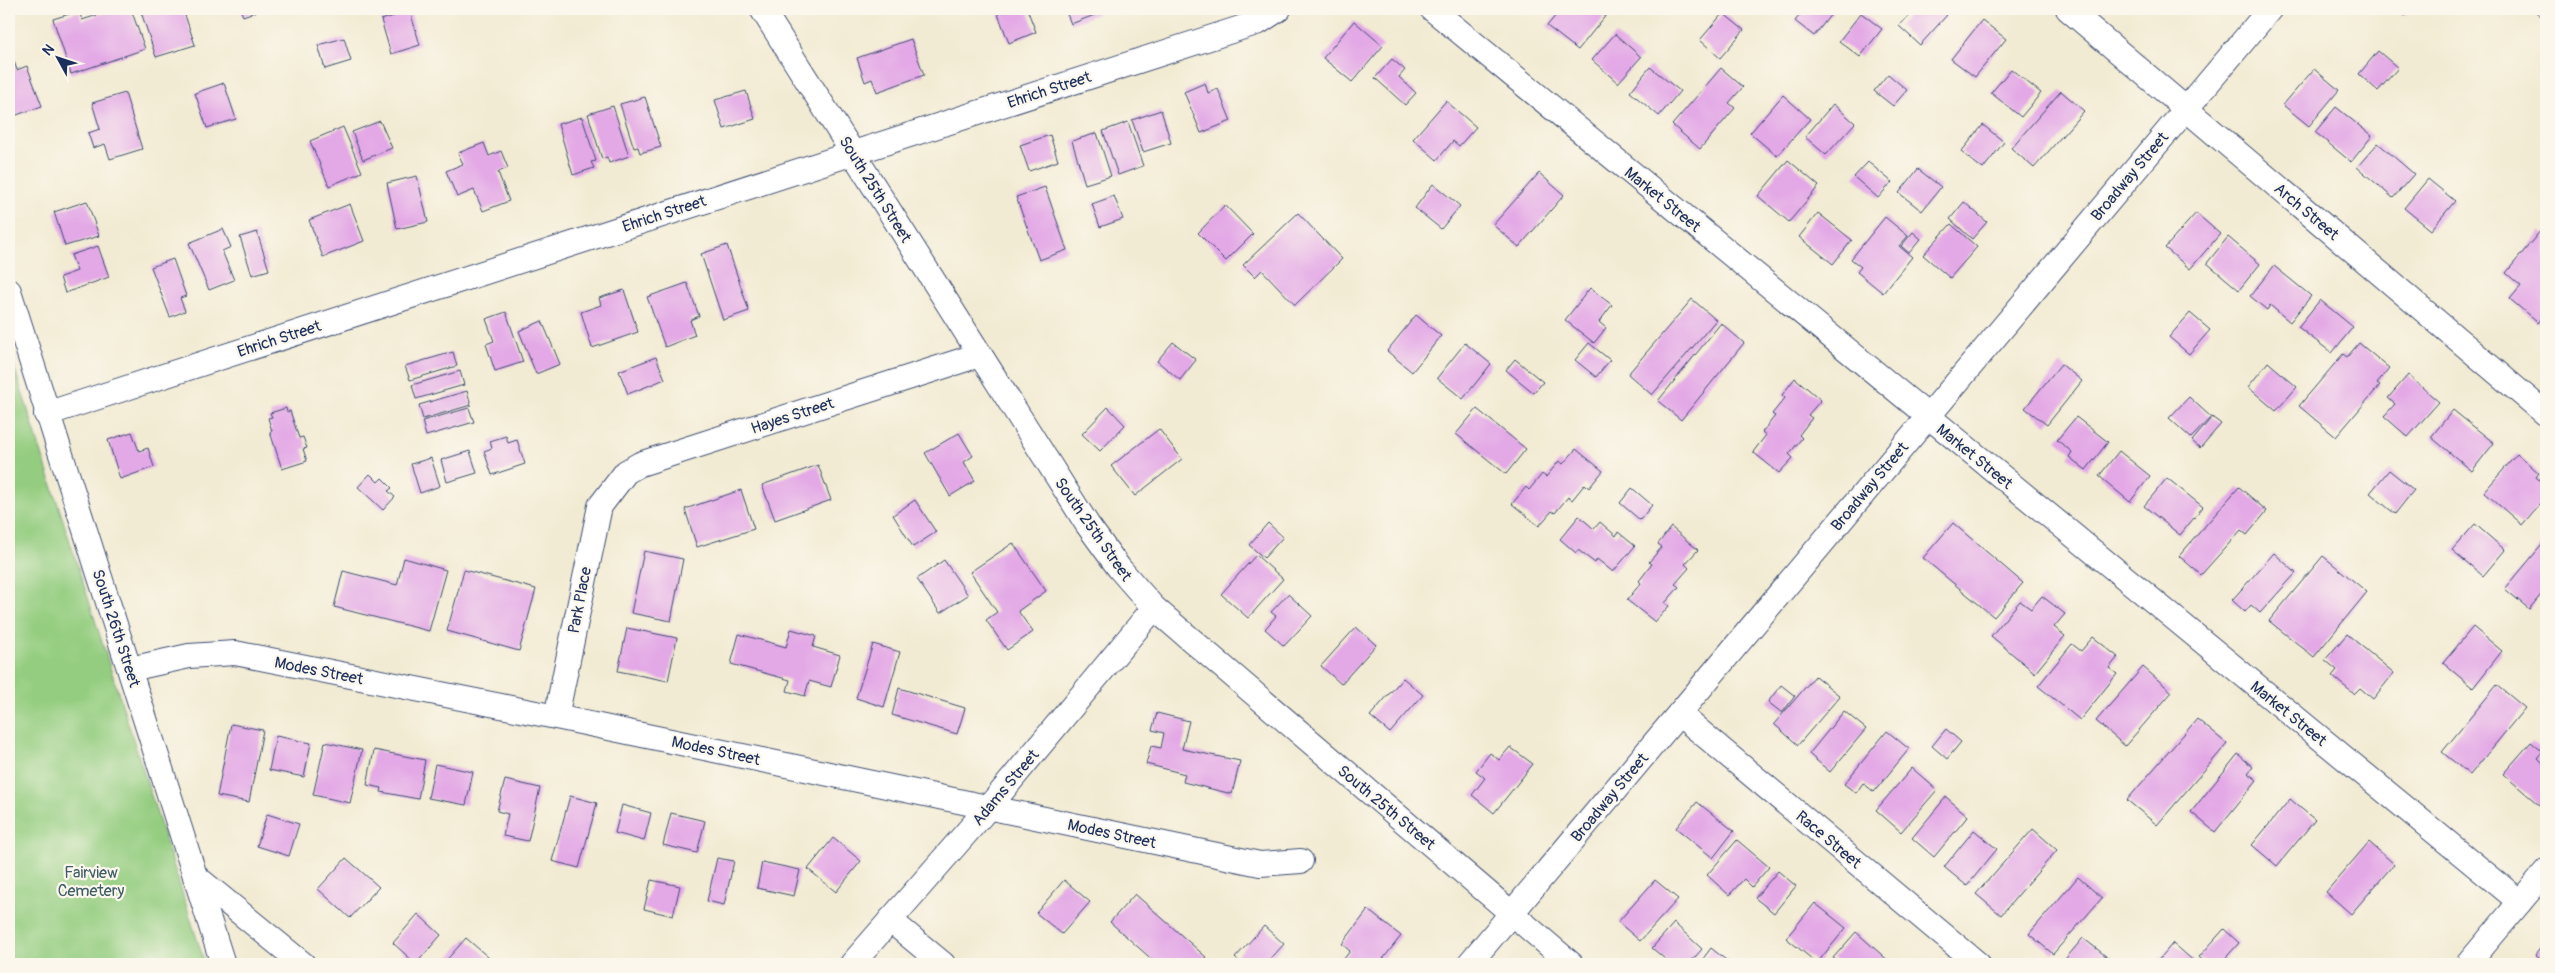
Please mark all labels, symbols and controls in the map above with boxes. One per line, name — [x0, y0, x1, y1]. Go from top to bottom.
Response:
north arrow — [32, 32, 82, 82]
text: N — [39, 41, 58, 59]
street label: Ehrich Street — [1005, 67, 1094, 113]
street label: Broadway Street — [2087, 128, 2173, 225]
street label: South 25th Street — [834, 133, 916, 247]
street label: Market Street — [1620, 163, 1705, 237]
street label: Arch Street — [2270, 179, 2343, 245]
street label: Ehrich Street — [620, 191, 709, 237]
street label: Ehrich Street — [235, 316, 324, 362]
street label: Hayes Street — [748, 393, 837, 439]
street label: Market Street — [1932, 420, 2017, 494]
street label: Broadway Street — [1827, 438, 1913, 535]
street label: South 25th Street — [1050, 474, 1137, 586]
street label: Park Place — [564, 565, 596, 635]
street label: South 26th Street — [88, 567, 145, 690]
street label: Modes Street — [273, 653, 365, 689]
street label: Market Street — [2246, 677, 2331, 751]
street label: Modes Street — [670, 732, 762, 770]
street label: Adams Street — [968, 745, 1044, 830]
street label: Broadway Street — [1567, 749, 1653, 846]
street label: South 25th Street — [1333, 761, 1440, 855]
street label: Race Street — [1791, 807, 1866, 873]
street label: Modes Street — [1066, 815, 1158, 853]
park label: Fairview Cemetery — [58, 863, 124, 901]

